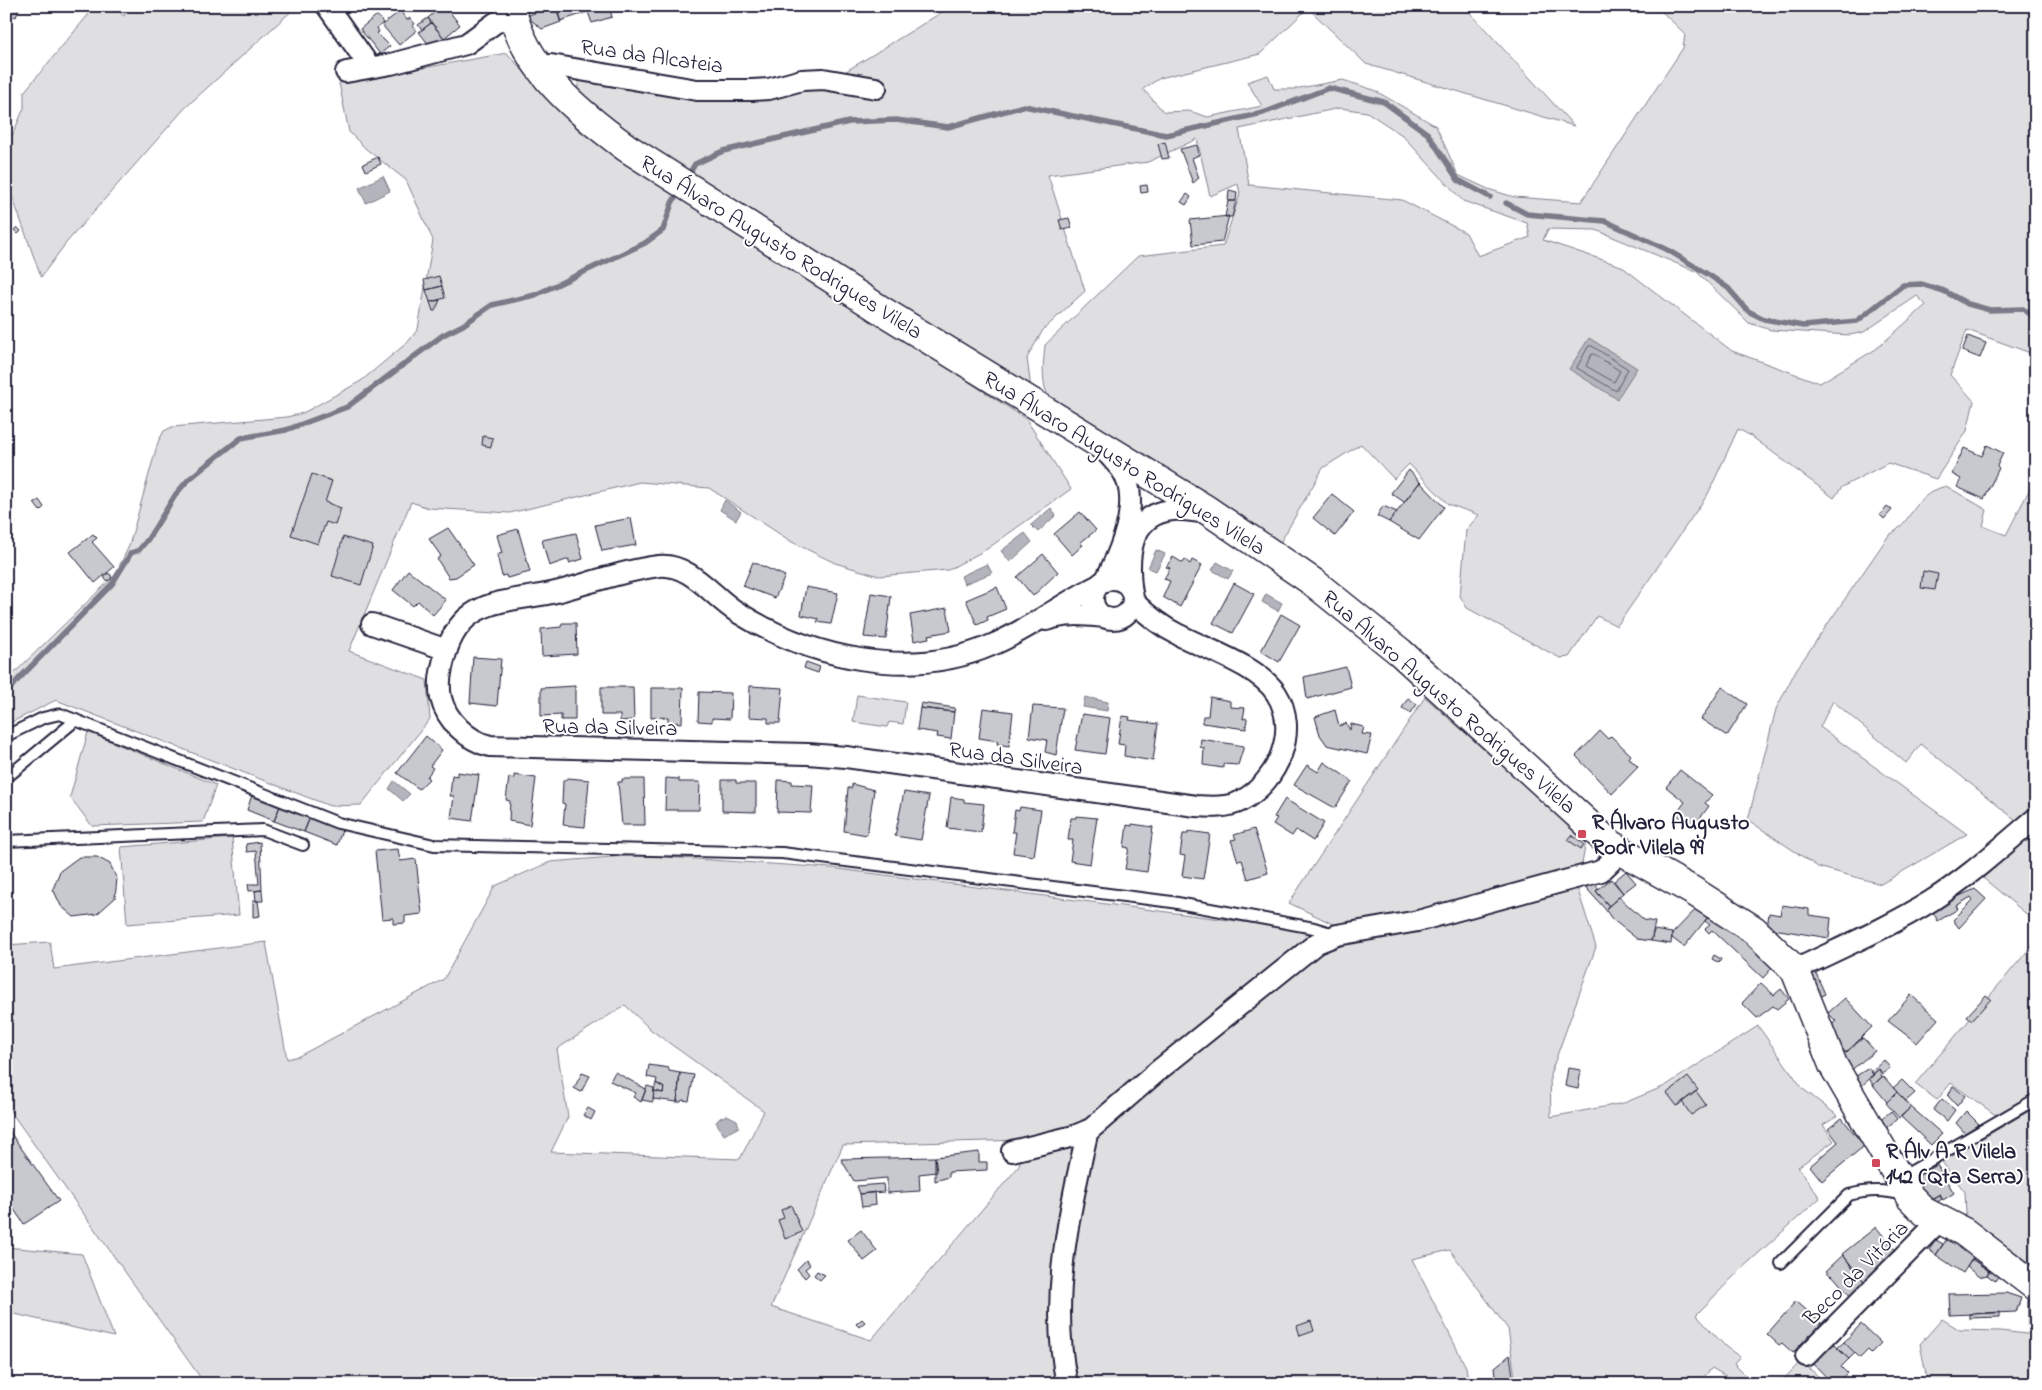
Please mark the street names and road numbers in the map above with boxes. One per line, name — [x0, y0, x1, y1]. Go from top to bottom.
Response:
street label: Rua da Alcateia — [578, 32, 725, 84]
street label: Rua Álvaro Augusto Rodrigues Vilela — [632, 148, 928, 350]
street label: Rua Álvaro Augusto Rodrigues Vilela — [975, 364, 1271, 566]
street label: Rua Álvaro Augusto Rodrigues Vilela — [1313, 584, 1582, 824]
street label: Rua da Silveira — [542, 712, 678, 746]
street label: Rua da Silveira — [946, 735, 1085, 785]
street label: Beco da Vitória — [1796, 1214, 1917, 1335]

